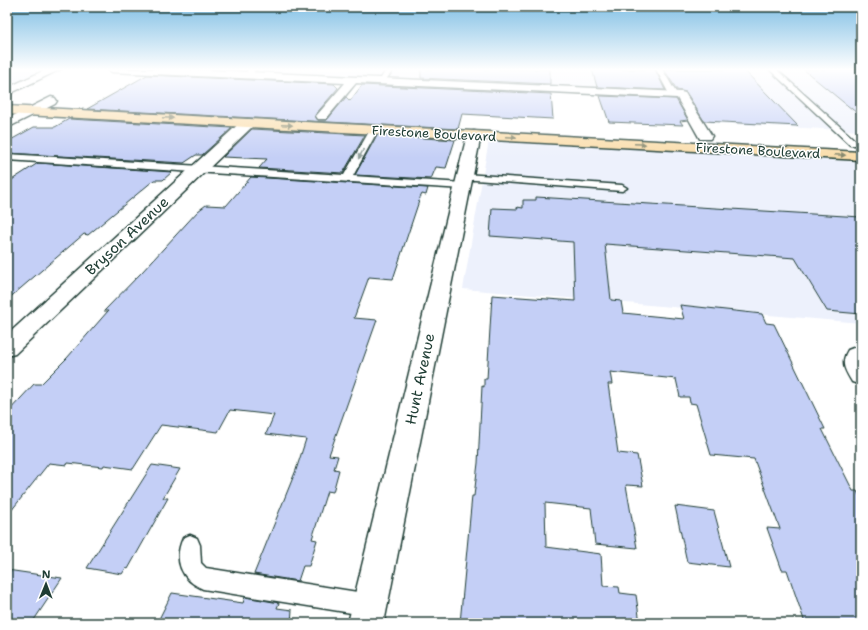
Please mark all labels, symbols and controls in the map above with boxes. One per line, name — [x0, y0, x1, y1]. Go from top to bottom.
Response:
one-way arrow — [162, 115, 174, 122]
one-way arrow — [281, 122, 294, 128]
street label: Firestone Boulevard — [371, 122, 497, 145]
one-way arrow — [505, 134, 518, 140]
street label: Firestone Boulevard — [695, 139, 821, 162]
one-way arrow — [634, 141, 647, 147]
one-way arrow — [357, 148, 364, 160]
one-way arrow — [834, 151, 846, 158]
street label: Bryson Avenue — [81, 192, 173, 280]
street label: Hunt Avenue — [401, 331, 439, 427]
north arrow — [26, 564, 66, 604]
text: N — [42, 567, 51, 582]

